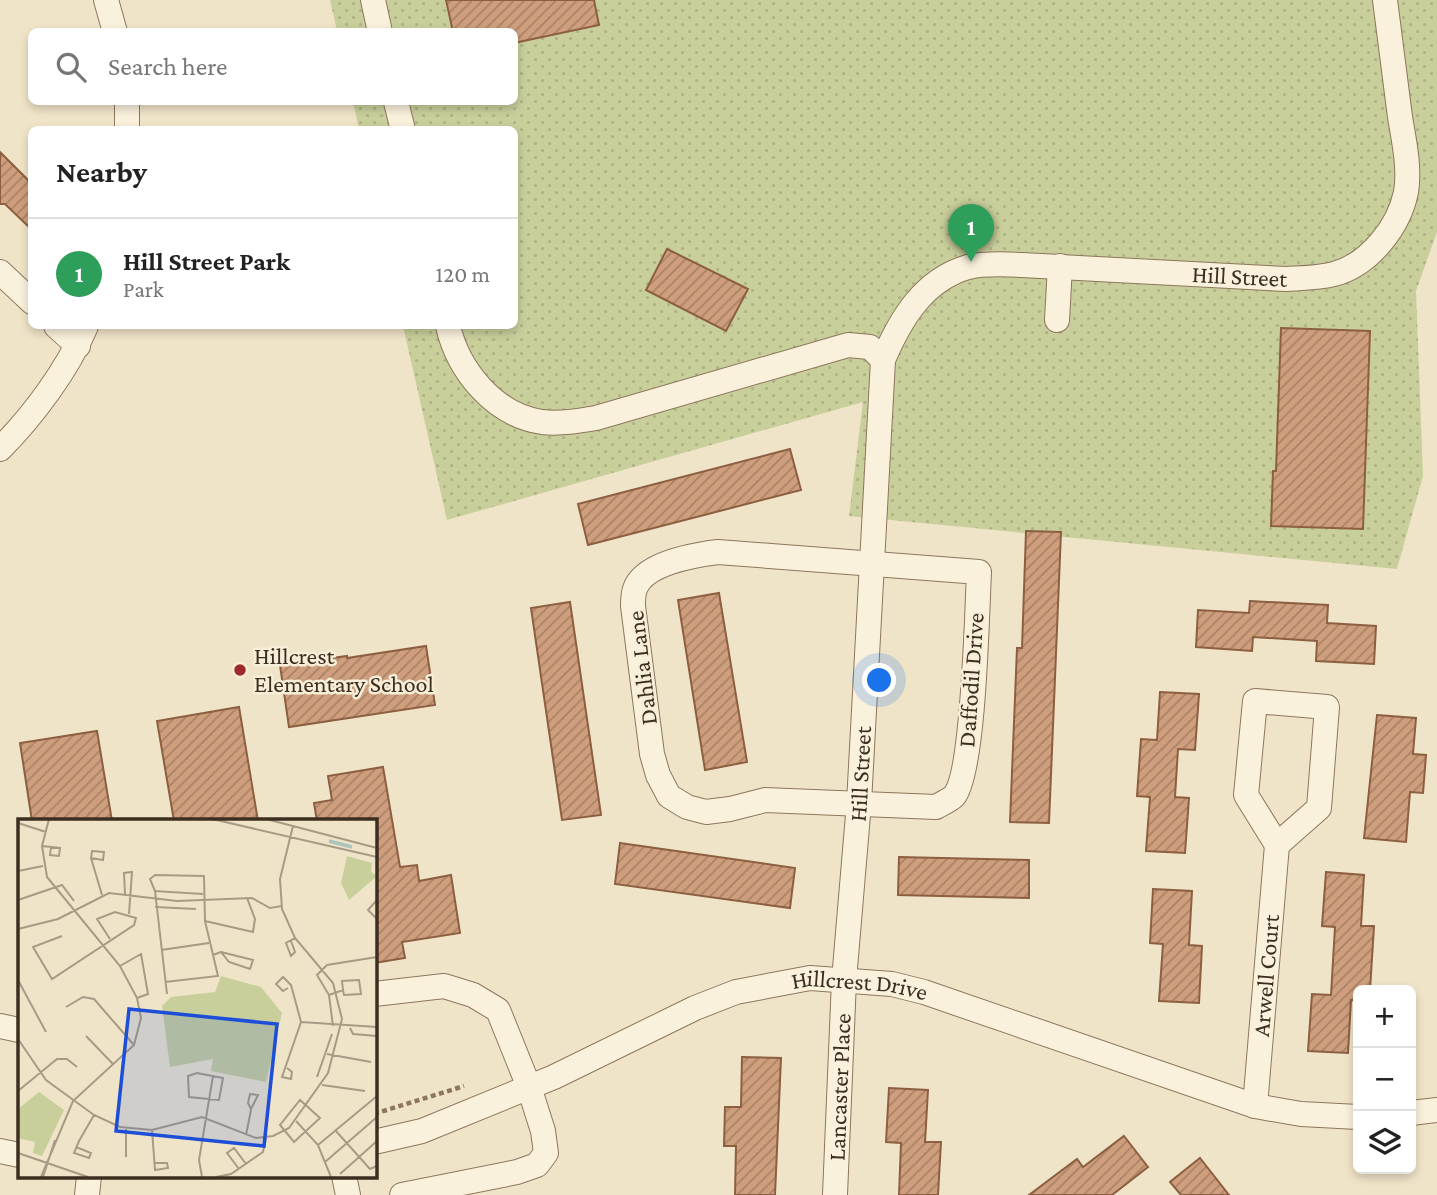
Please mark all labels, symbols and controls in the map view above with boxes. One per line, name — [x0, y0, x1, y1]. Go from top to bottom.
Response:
search box — [28, 28, 518, 105]
icon: search — [52, 48, 90, 86]
text: Search here — [108, 52, 227, 81]
text: Nearby — [56, 155, 147, 188]
pin: 1 — [948, 204, 994, 262]
text: Hill Street Park — [123, 247, 290, 276]
street label: Hill Street — [1191, 260, 1289, 292]
text: 1 — [75, 261, 83, 287]
text: 120 m — [436, 261, 490, 287]
text: Park — [123, 276, 164, 302]
street label: Dahlia Lane — [621, 609, 662, 727]
street label: Daffodil Drive — [952, 612, 989, 748]
place label: Hillcrest Elementary School — [254, 642, 434, 697]
marker: Hillcrest Elementary School — [232, 662, 248, 678]
your location — [862, 663, 896, 697]
street label: Hill Street — [843, 724, 876, 823]
inset map — [18, 819, 376, 1178]
street label: Arwell Court — [1247, 912, 1284, 1038]
street label: Hillcrest Drive — [789, 964, 931, 1005]
map controls — [1353, 985, 1416, 1174]
button: + — [1353, 985, 1416, 1048]
street label: Lancaster Place — [822, 1013, 856, 1161]
button: − — [1353, 1048, 1416, 1111]
button: layers — [1353, 1111, 1416, 1174]

